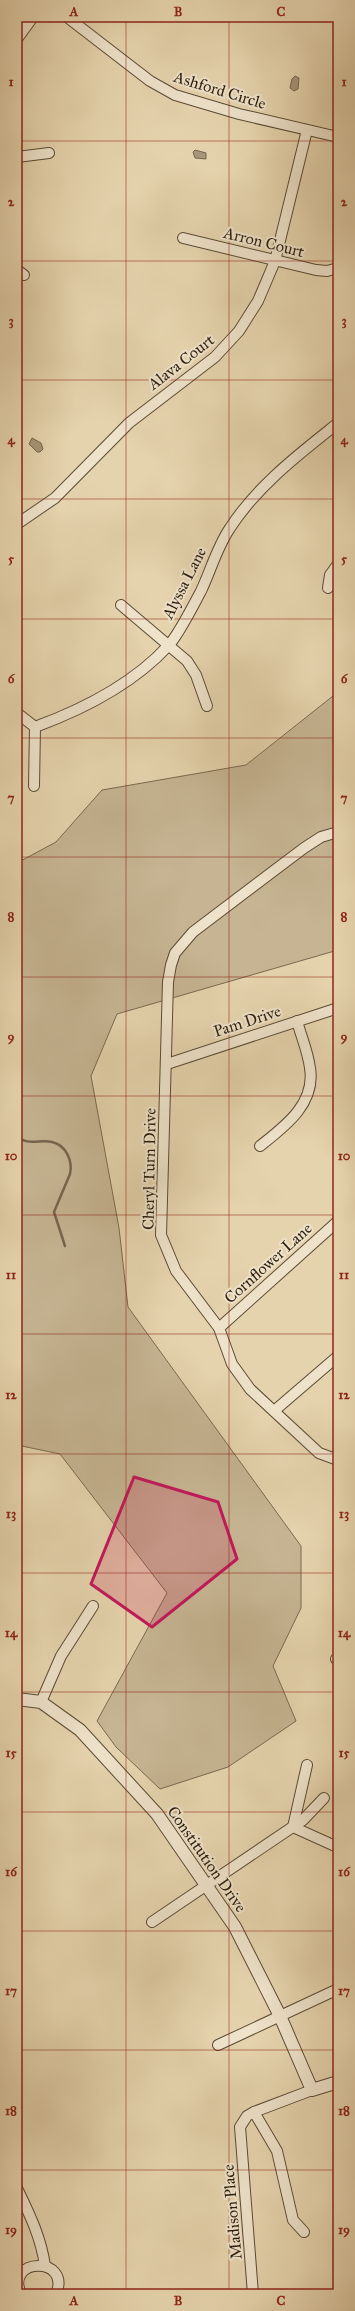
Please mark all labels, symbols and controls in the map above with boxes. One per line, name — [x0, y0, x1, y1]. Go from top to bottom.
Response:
text: A — [69, 4, 79, 20]
text: B — [174, 4, 183, 20]
text: C — [277, 4, 286, 20]
street label: Ashford Circle — [171, 67, 269, 113]
text: 1 — [8, 74, 14, 90]
text: 1 — [341, 74, 347, 90]
text: 2 — [8, 194, 15, 210]
text: 2 — [341, 194, 348, 210]
street label: Arron Court — [221, 223, 307, 261]
text: 3 — [8, 313, 14, 329]
text: 3 — [341, 313, 347, 329]
street label: Alava Court — [143, 330, 218, 394]
text: 4 — [7, 432, 15, 448]
text: 4 — [340, 432, 348, 448]
street label: Alyssa Lane — [157, 544, 210, 623]
text: 5 — [8, 551, 15, 567]
text: 5 — [341, 551, 348, 567]
text: 6 — [8, 671, 16, 687]
text: 6 — [341, 671, 349, 687]
text: 7 — [8, 790, 15, 806]
text: 7 — [341, 790, 348, 806]
text: 8 — [8, 909, 15, 925]
text: 8 — [341, 909, 348, 925]
street label: Pam Drive — [211, 1001, 283, 1041]
text: 9 — [8, 1029, 15, 1045]
text: 9 — [341, 1029, 348, 1045]
street label: Cheryl Turn Drive — [138, 1108, 160, 1230]
text: 10 — [5, 1148, 18, 1164]
text: 10 — [338, 1148, 351, 1164]
street label: Cornflower Lane — [220, 1219, 316, 1307]
text: 11 — [6, 1267, 16, 1283]
text: 11 — [339, 1267, 349, 1283]
text: 12 — [5, 1387, 17, 1403]
text: 12 — [338, 1387, 350, 1403]
text: 13 — [6, 1506, 16, 1522]
text: 13 — [339, 1506, 349, 1522]
text: 14 — [5, 1625, 18, 1641]
text: 14 — [338, 1625, 351, 1641]
text: 15 — [5, 1745, 17, 1761]
text: 15 — [338, 1745, 350, 1761]
street label: Constitution Drive — [163, 1802, 251, 1916]
text: 16 — [5, 1864, 18, 1880]
text: 16 — [338, 1864, 351, 1880]
text: 17 — [5, 1983, 17, 1999]
text: 17 — [338, 1983, 350, 1999]
text: 18 — [5, 2103, 17, 2119]
text: 18 — [338, 2103, 350, 2119]
street label: Madison Place — [218, 2163, 246, 2260]
text: 19 — [5, 2222, 17, 2238]
text: 19 — [338, 2222, 350, 2238]
text: A — [69, 2293, 79, 2309]
text: B — [174, 2293, 183, 2309]
text: C — [277, 2293, 286, 2309]

